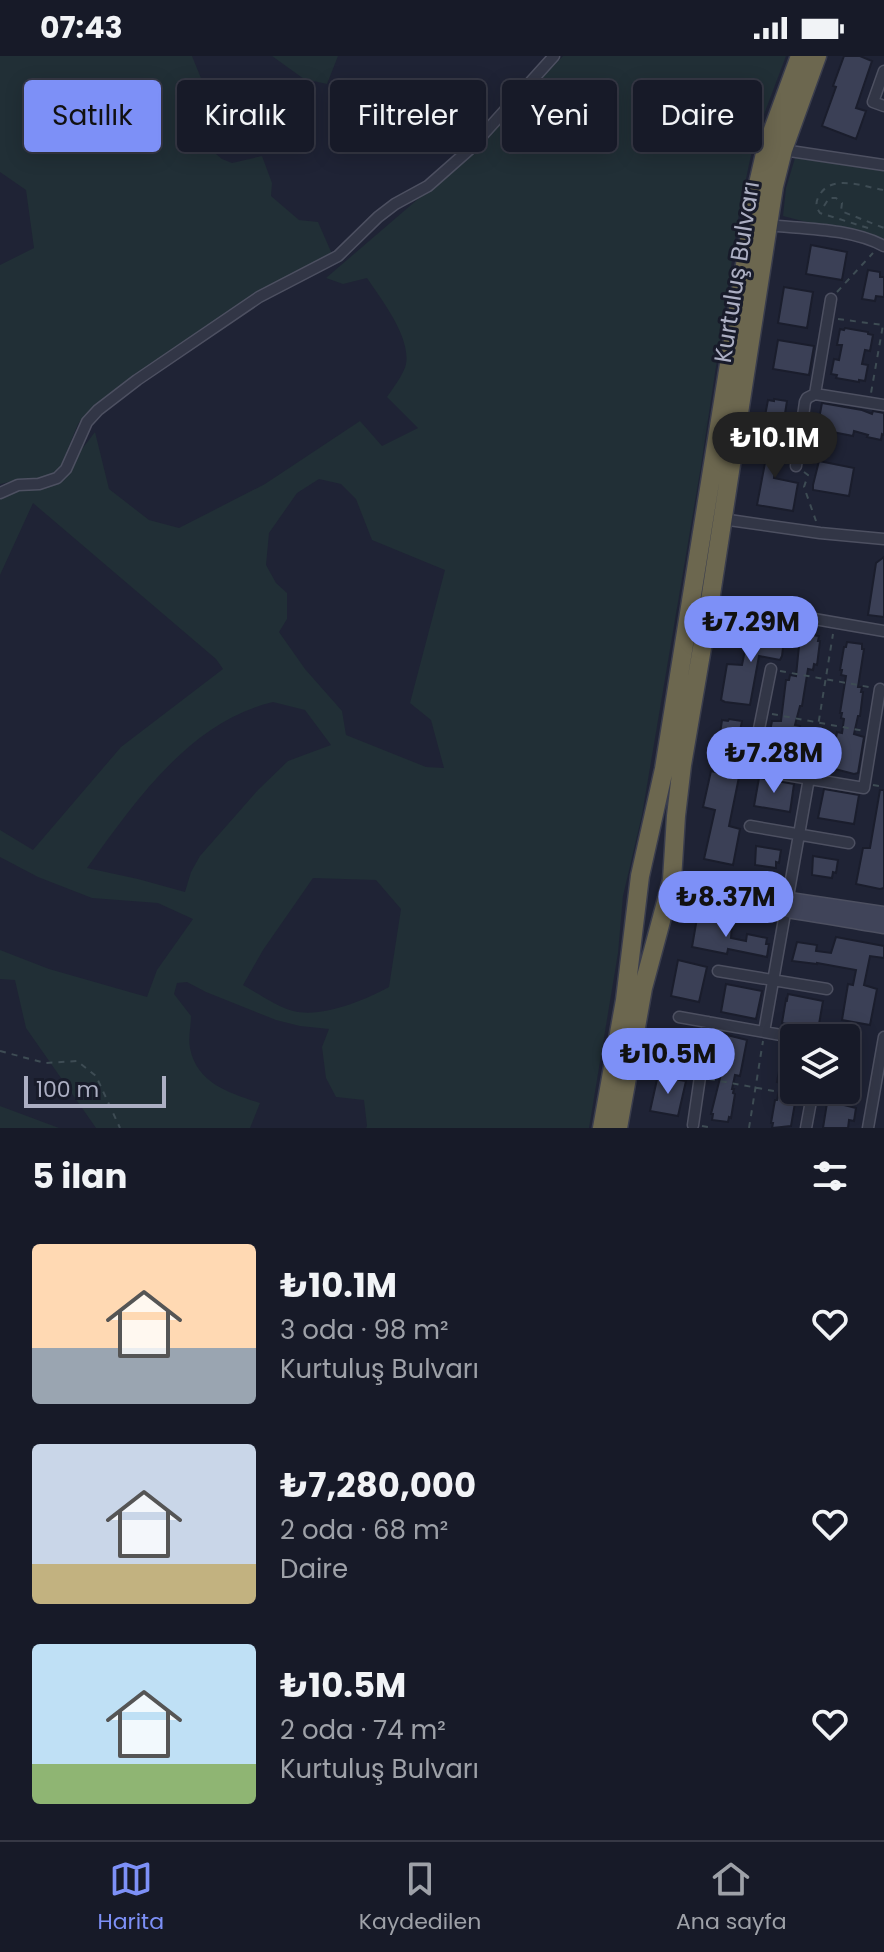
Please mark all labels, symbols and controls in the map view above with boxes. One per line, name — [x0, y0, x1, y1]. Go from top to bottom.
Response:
text: 07:43 — [40, 6, 123, 49]
chip: Satılık — [24, 80, 161, 152]
chip: Kiralık — [177, 80, 314, 152]
chip: Filtreler — [330, 80, 486, 152]
chip: Yeni — [502, 80, 617, 152]
chip: Daire — [633, 80, 762, 152]
street label: Kurtuluş Bulvarı — [706, 179, 767, 365]
pin: ₺10.1M — [710, 412, 840, 480]
text: ₺10.1M — [730, 420, 820, 456]
pin: ₺7.29M — [686, 596, 816, 664]
text: ₺7.29M — [702, 604, 800, 640]
pin: ₺7.28M — [709, 727, 839, 795]
text: ₺7.28M — [725, 735, 823, 771]
pin: ₺8.37M — [661, 871, 791, 939]
text: ₺8.37M — [676, 879, 776, 915]
map controls — [780, 1024, 860, 1104]
button: layers — [780, 1024, 860, 1104]
pin: ₺10.5M — [603, 1028, 733, 1096]
text: ₺10.5M — [620, 1036, 716, 1072]
scale bar — [24, 1072, 166, 1108]
text: 100 m — [36, 1074, 99, 1105]
text: 5 ilan — [32, 1152, 127, 1200]
icon: filters — [808, 1154, 852, 1198]
text: ₺10.1M — [280, 1261, 397, 1309]
icon: home — [96, 1276, 192, 1372]
icon: heart — [808, 1302, 852, 1346]
text: 3 oda · 98 m² — [280, 1312, 449, 1348]
text: Kurtuluş Bulvarı — [280, 1351, 479, 1387]
text: ₺7,280,000 — [280, 1461, 476, 1509]
icon: home — [96, 1476, 192, 1572]
icon: heart — [808, 1502, 852, 1546]
text: 2 oda · 68 m² — [280, 1512, 448, 1548]
text: Daire — [280, 1551, 348, 1587]
text: ₺10.5M — [280, 1661, 406, 1709]
icon: home — [96, 1676, 192, 1772]
icon: heart — [808, 1702, 852, 1746]
text: 2 oda · 74 m² — [280, 1712, 446, 1748]
text: Kurtuluş Bulvarı — [280, 1751, 479, 1787]
tab: Harita — [97, 1857, 164, 1938]
tab: Kaydedilen — [359, 1857, 481, 1938]
tab: Ana sayfa — [676, 1857, 787, 1938]

